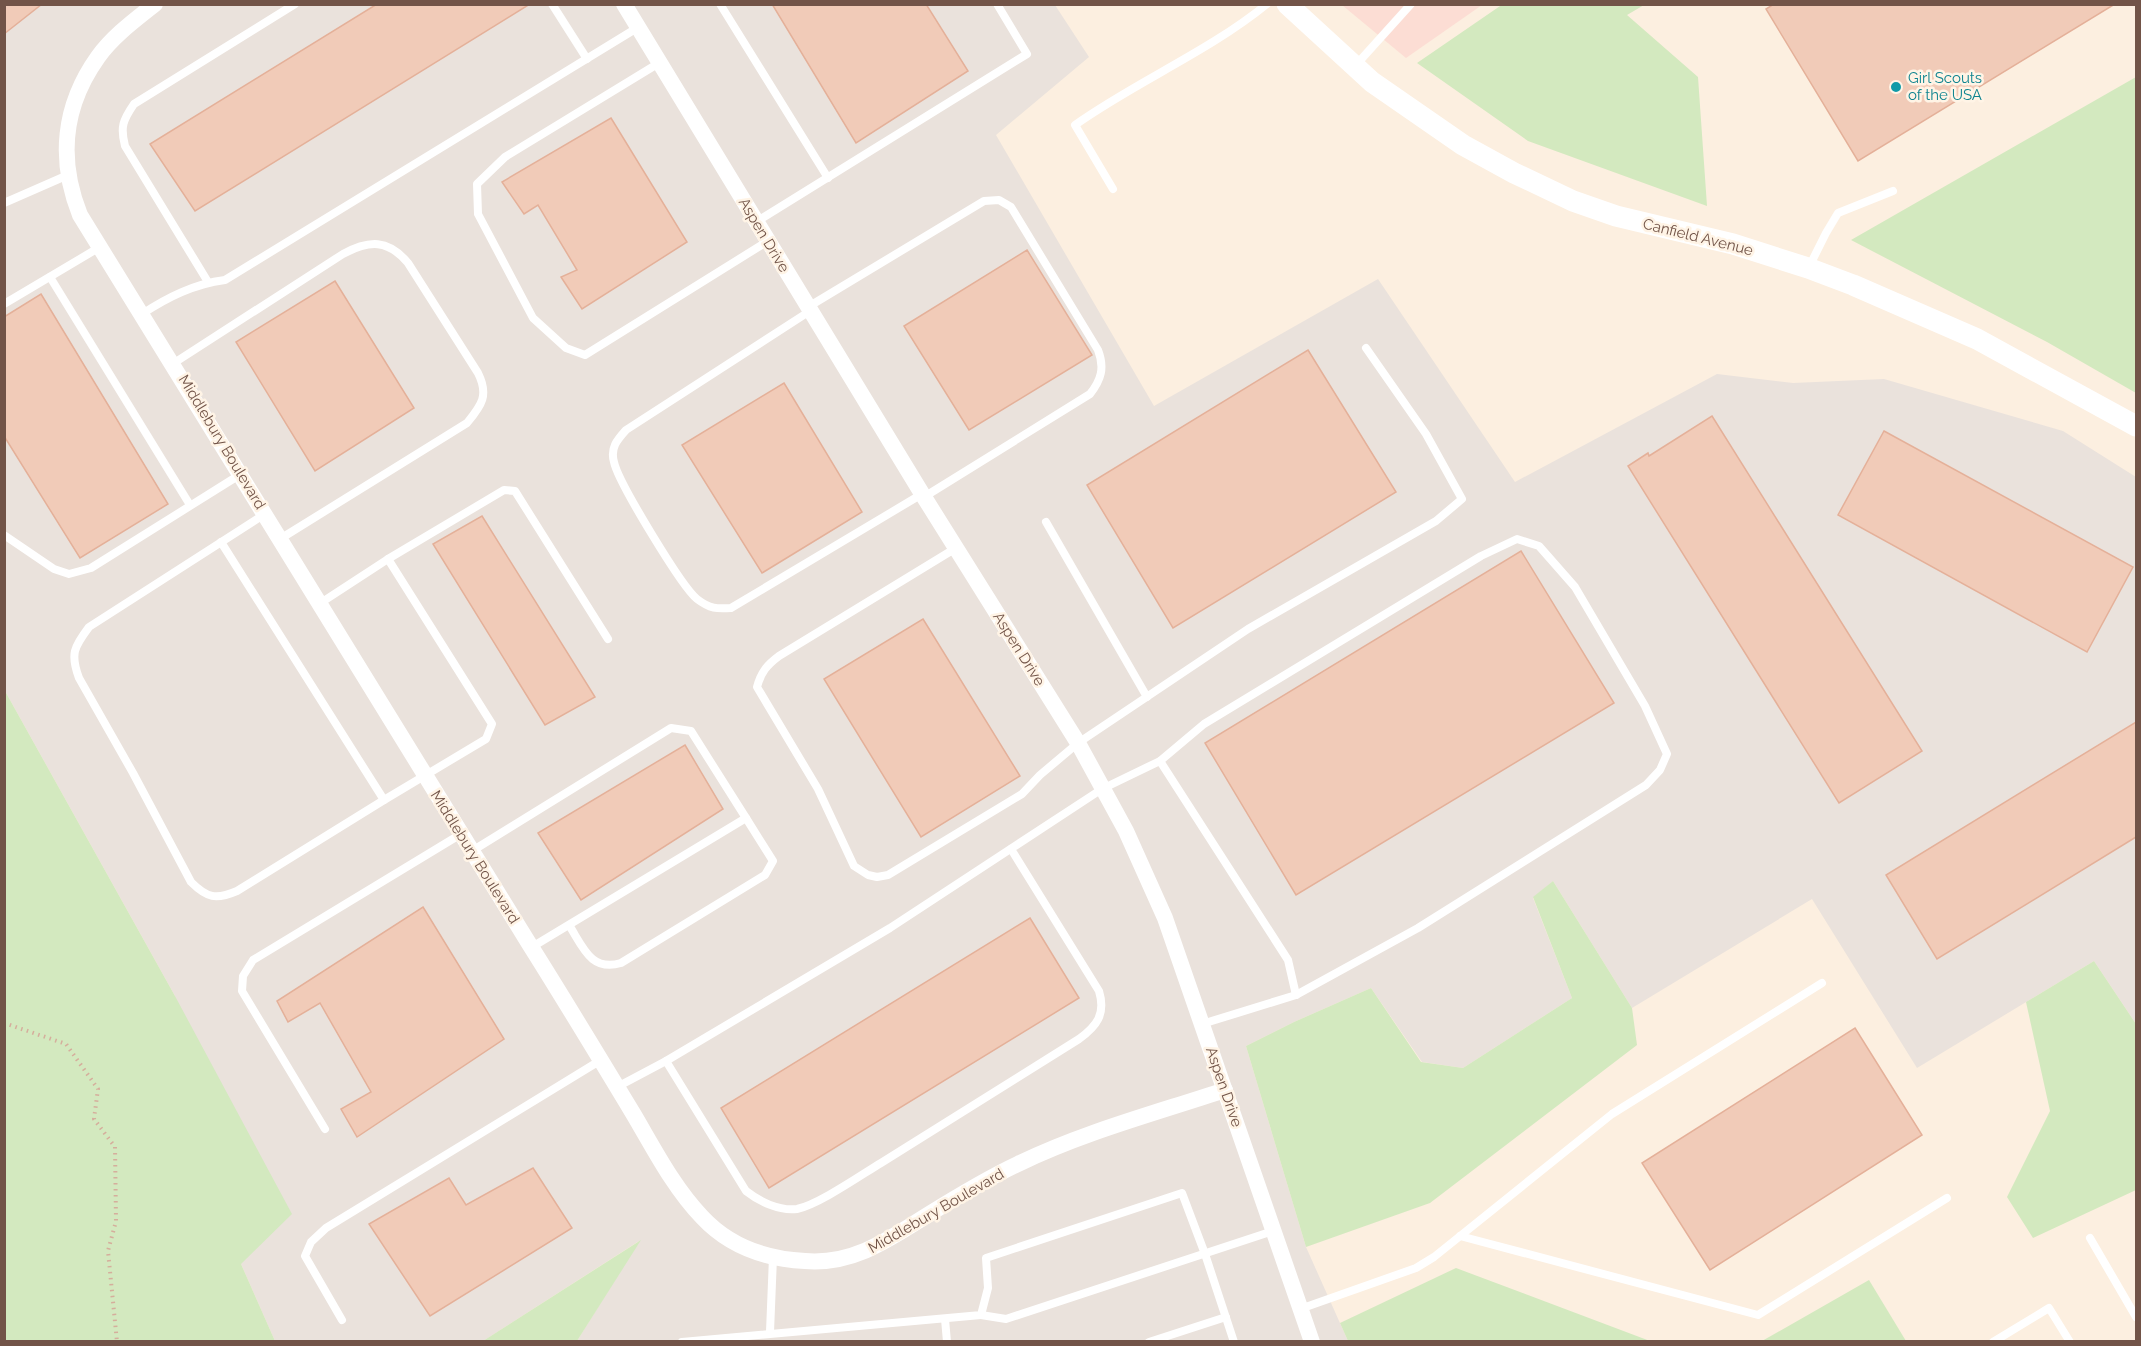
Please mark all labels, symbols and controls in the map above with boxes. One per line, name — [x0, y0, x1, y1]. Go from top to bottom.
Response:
place label: Girl Scouts of the USA — [1908, 69, 1982, 104]
marker: Girl Scouts of the USA — [1889, 80, 1903, 94]
street label: Aspen Drive — [735, 194, 793, 276]
street label: Canfield Avenue — [1641, 215, 1755, 259]
street label: Middlebury Boulevard — [175, 371, 269, 513]
street label: Aspen Drive — [989, 609, 1049, 689]
street label: Middlebury Boulevard — [427, 787, 523, 927]
street label: Aspen Drive — [1202, 1044, 1246, 1130]
street label: Middlebury Boulevard — [865, 1165, 1007, 1257]

